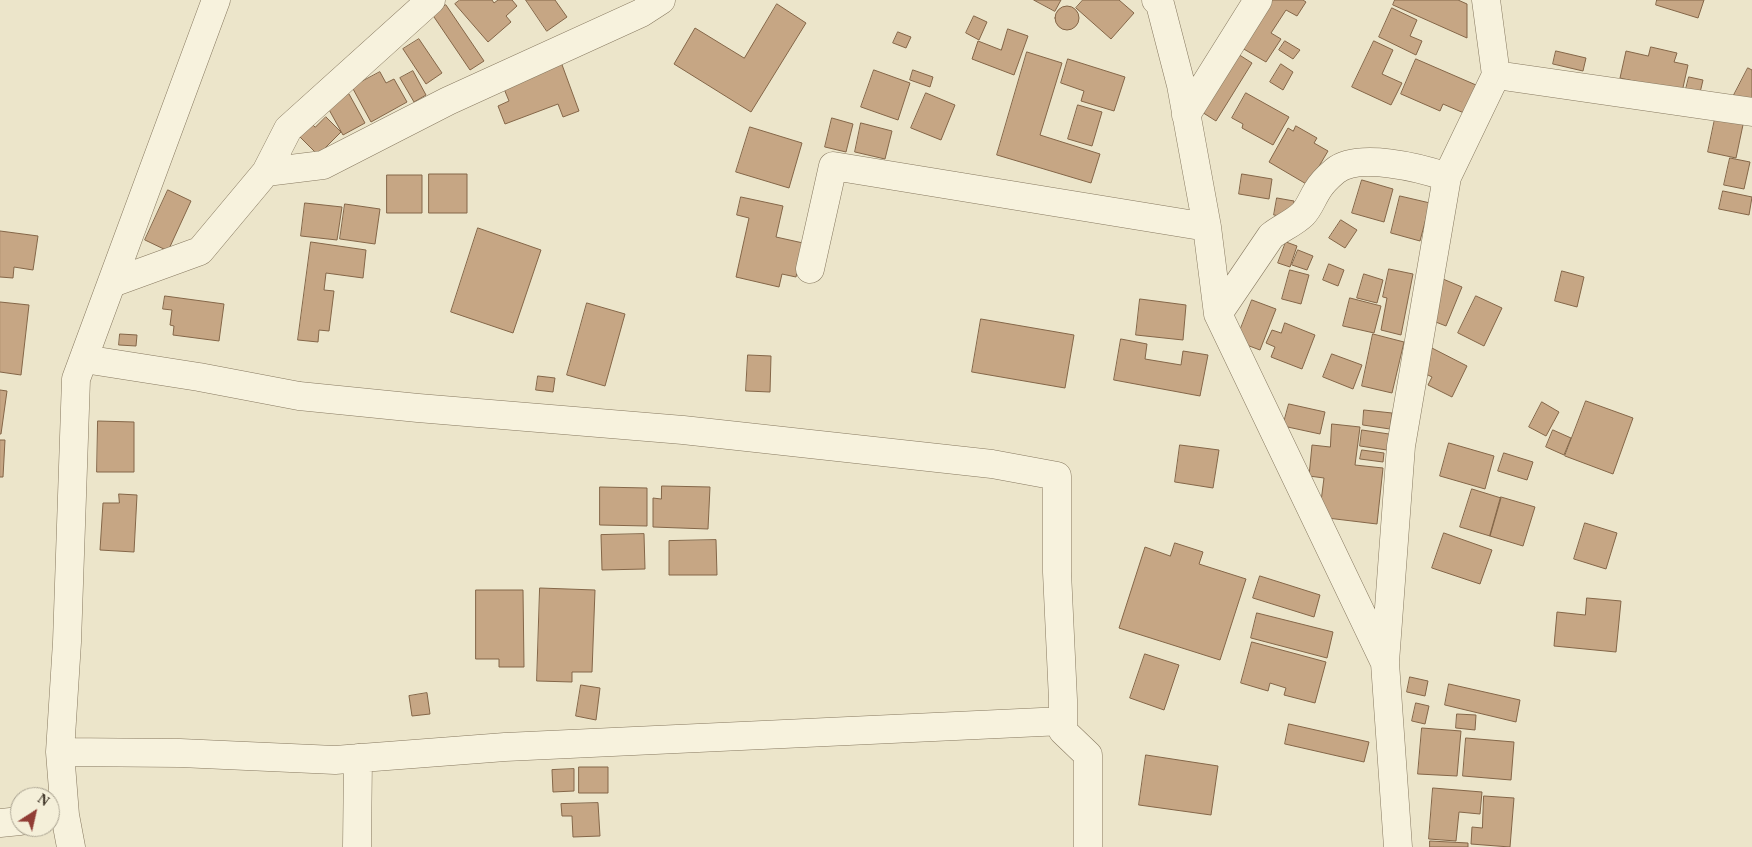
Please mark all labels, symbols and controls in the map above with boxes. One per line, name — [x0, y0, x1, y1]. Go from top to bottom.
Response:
north arrow — [10, 787, 60, 837]
text: N — [35, 791, 52, 809]

